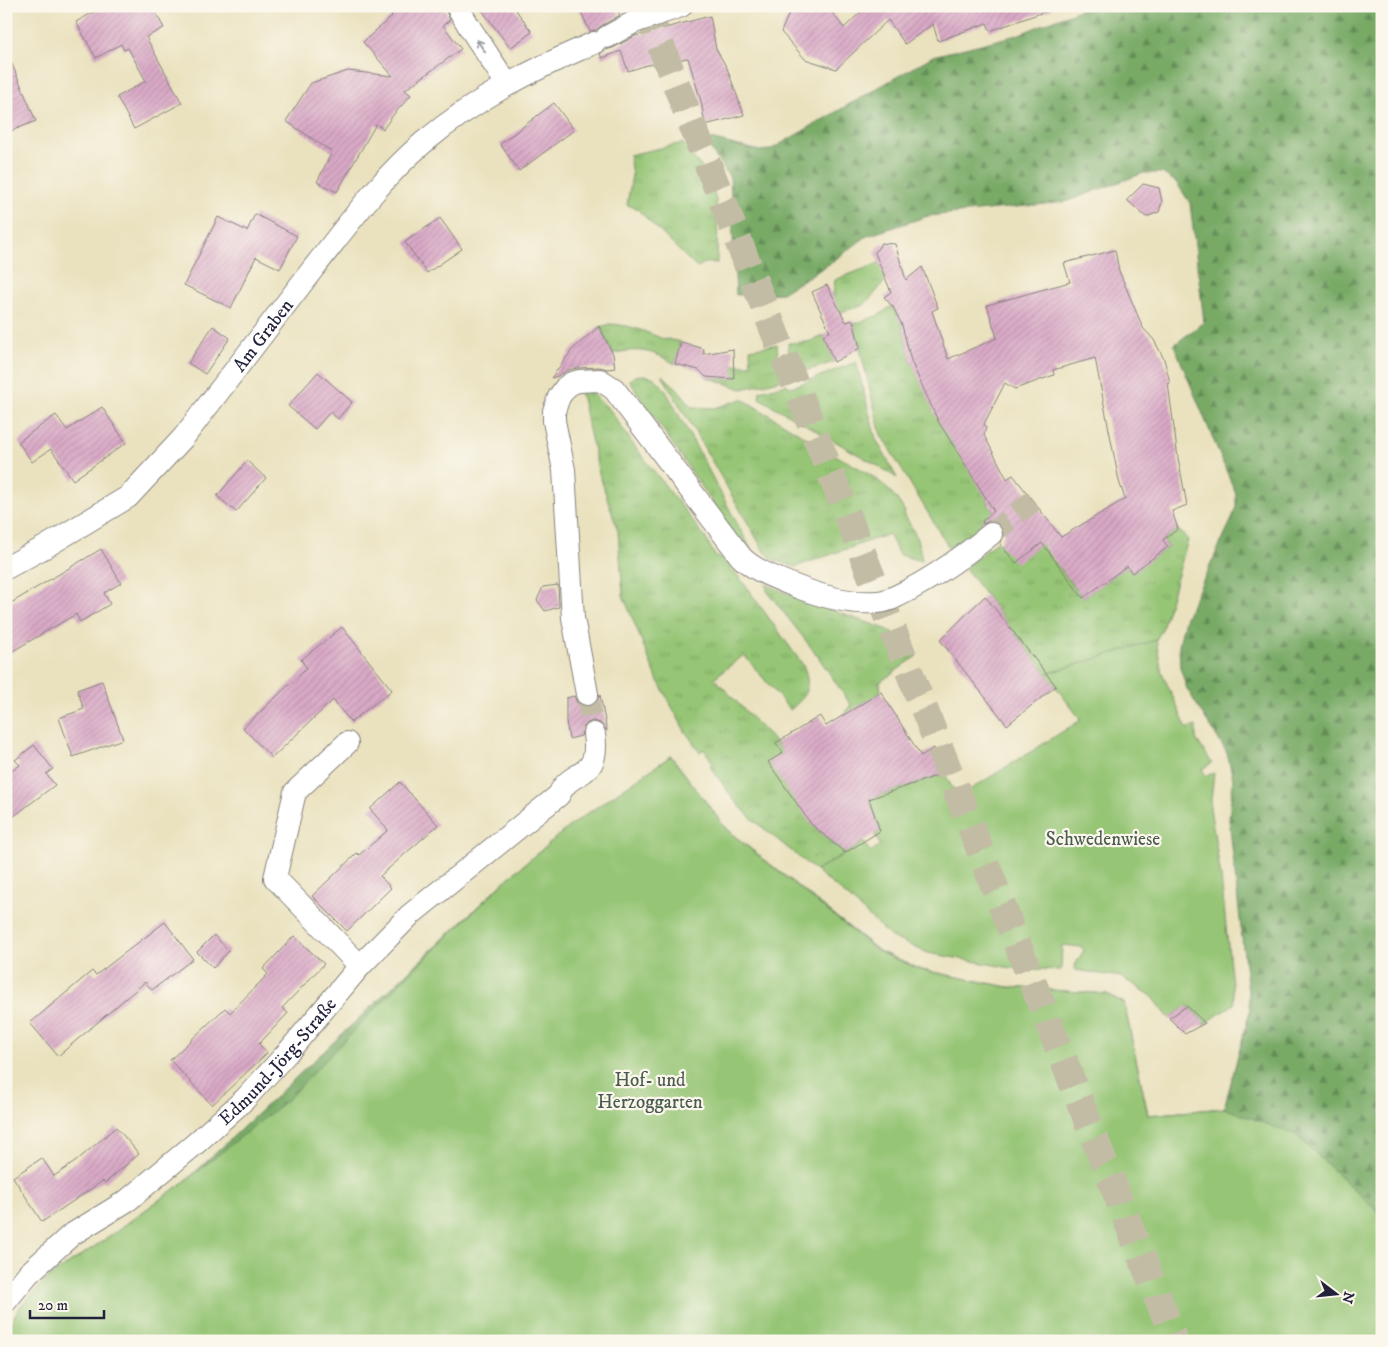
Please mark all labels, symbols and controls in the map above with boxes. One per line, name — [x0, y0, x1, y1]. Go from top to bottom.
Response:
one-way arrow — [476, 39, 486, 53]
street label: Am Graben — [228, 295, 299, 377]
park label: Schwedenwiese — [1046, 828, 1160, 851]
street label: Edmund-Jörg-Straße — [214, 993, 342, 1130]
park label: Hof- und Herzoggarten — [597, 1069, 703, 1114]
north arrow — [1310, 1270, 1360, 1320]
scale bar — [30, 1287, 104, 1319]
text: N — [1337, 1289, 1358, 1306]
text: 20 m — [38, 1296, 68, 1315]

